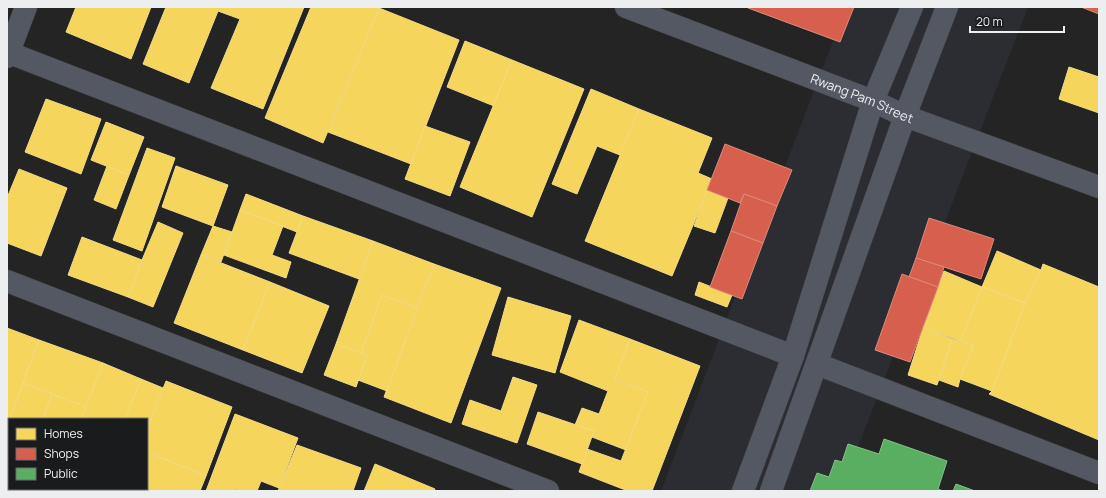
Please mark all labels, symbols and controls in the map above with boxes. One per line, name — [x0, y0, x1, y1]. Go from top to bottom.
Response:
scale bar — [970, 8, 1064, 34]
text: 20 m — [976, 13, 1003, 30]
street label: Rwang Pam Street — [808, 69, 916, 127]
legend — [8, 418, 148, 490]
text: Homes — [44, 425, 83, 442]
text: Shops — [44, 445, 79, 462]
text: Public — [44, 465, 78, 482]

